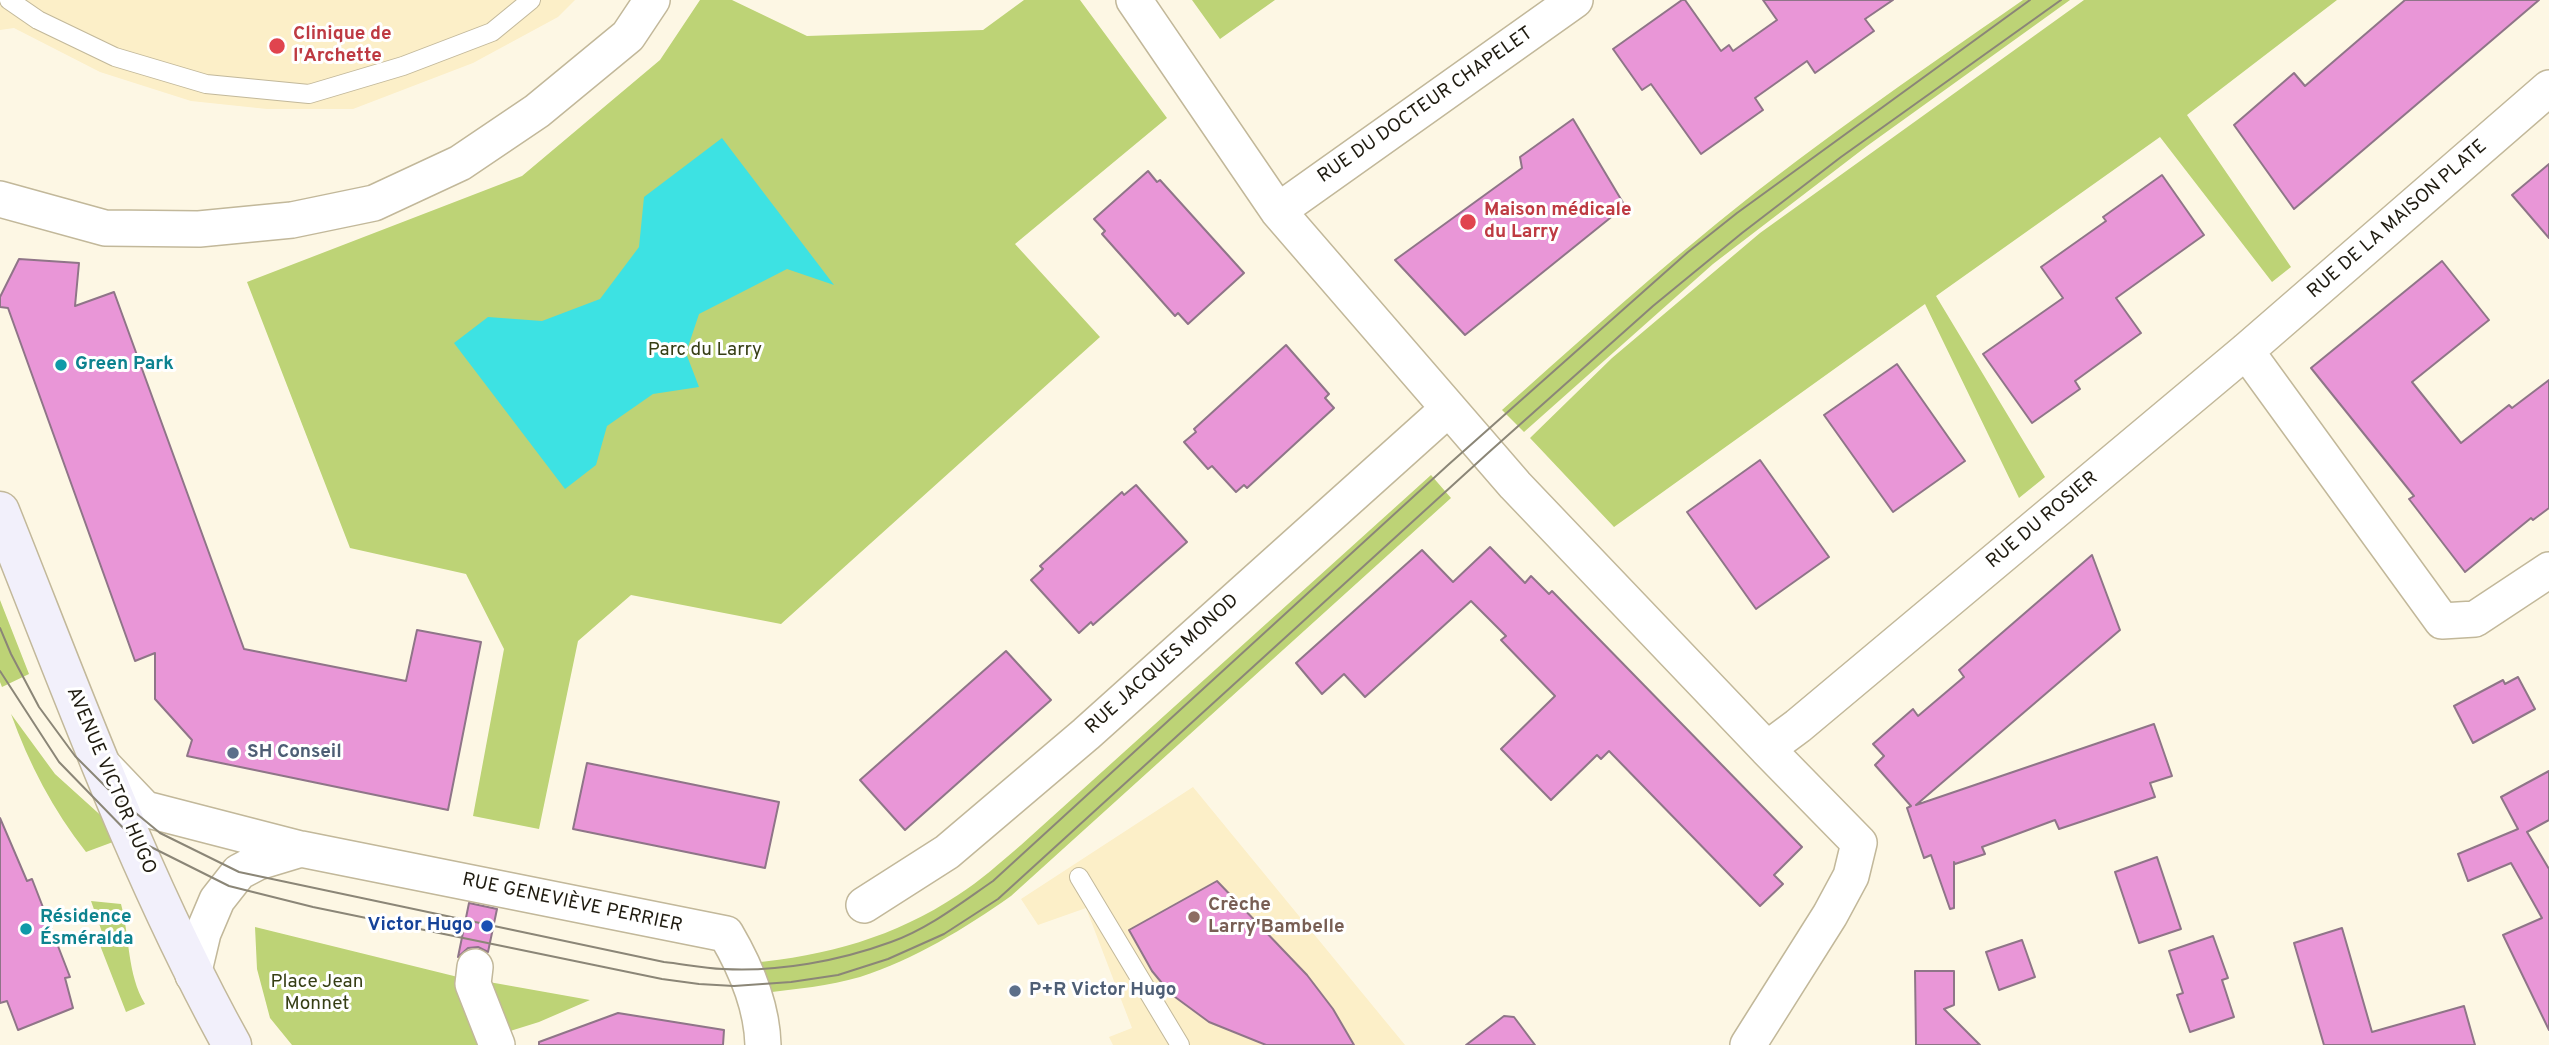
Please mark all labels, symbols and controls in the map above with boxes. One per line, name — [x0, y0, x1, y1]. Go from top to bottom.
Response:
street label: RUE DU DOCTEUR CHAPELET — [1314, 23, 1538, 189]
place label: Clinique de l'Archette — [293, 24, 392, 68]
marker: Clinique de l'Archette — [267, 36, 287, 56]
street label: RUE DE LA MAISON PLATE — [2304, 136, 2492, 304]
place label: Maison médicale du Larry — [1484, 200, 1632, 244]
marker: Maison médicale du Larry — [1458, 212, 1478, 232]
park label: Parc du Larry — [648, 340, 762, 362]
place label: Green Park — [75, 354, 174, 376]
marker: Green Park — [53, 357, 69, 373]
street label: RUE DU ROSIER — [1982, 468, 2104, 574]
street label: RUE JACQUES MONOD — [1082, 590, 1244, 740]
street label: AVENUE VICTOR HUGO — [60, 684, 160, 878]
place label: SH Conseil — [247, 742, 342, 764]
marker: SH Conseil — [225, 745, 241, 761]
street label: RUE GENEVIÈVE PERRIER — [460, 870, 684, 938]
place label: Crèche Larry'Bambelle — [1208, 895, 1345, 939]
place label: Résidence Ésméralda — [40, 907, 134, 951]
marker: Crèche Larry'Bambelle — [1186, 909, 1202, 925]
place label: Victor Hugo — [368, 915, 473, 937]
marker: Victor Hugo — [479, 918, 495, 934]
marker: Résidence Ésméralda — [18, 921, 34, 937]
park label: Place Jean Monnet — [270, 972, 364, 1016]
place label: P+R Victor Hugo — [1029, 980, 1177, 1002]
marker: P+R Victor Hugo — [1007, 983, 1023, 999]

